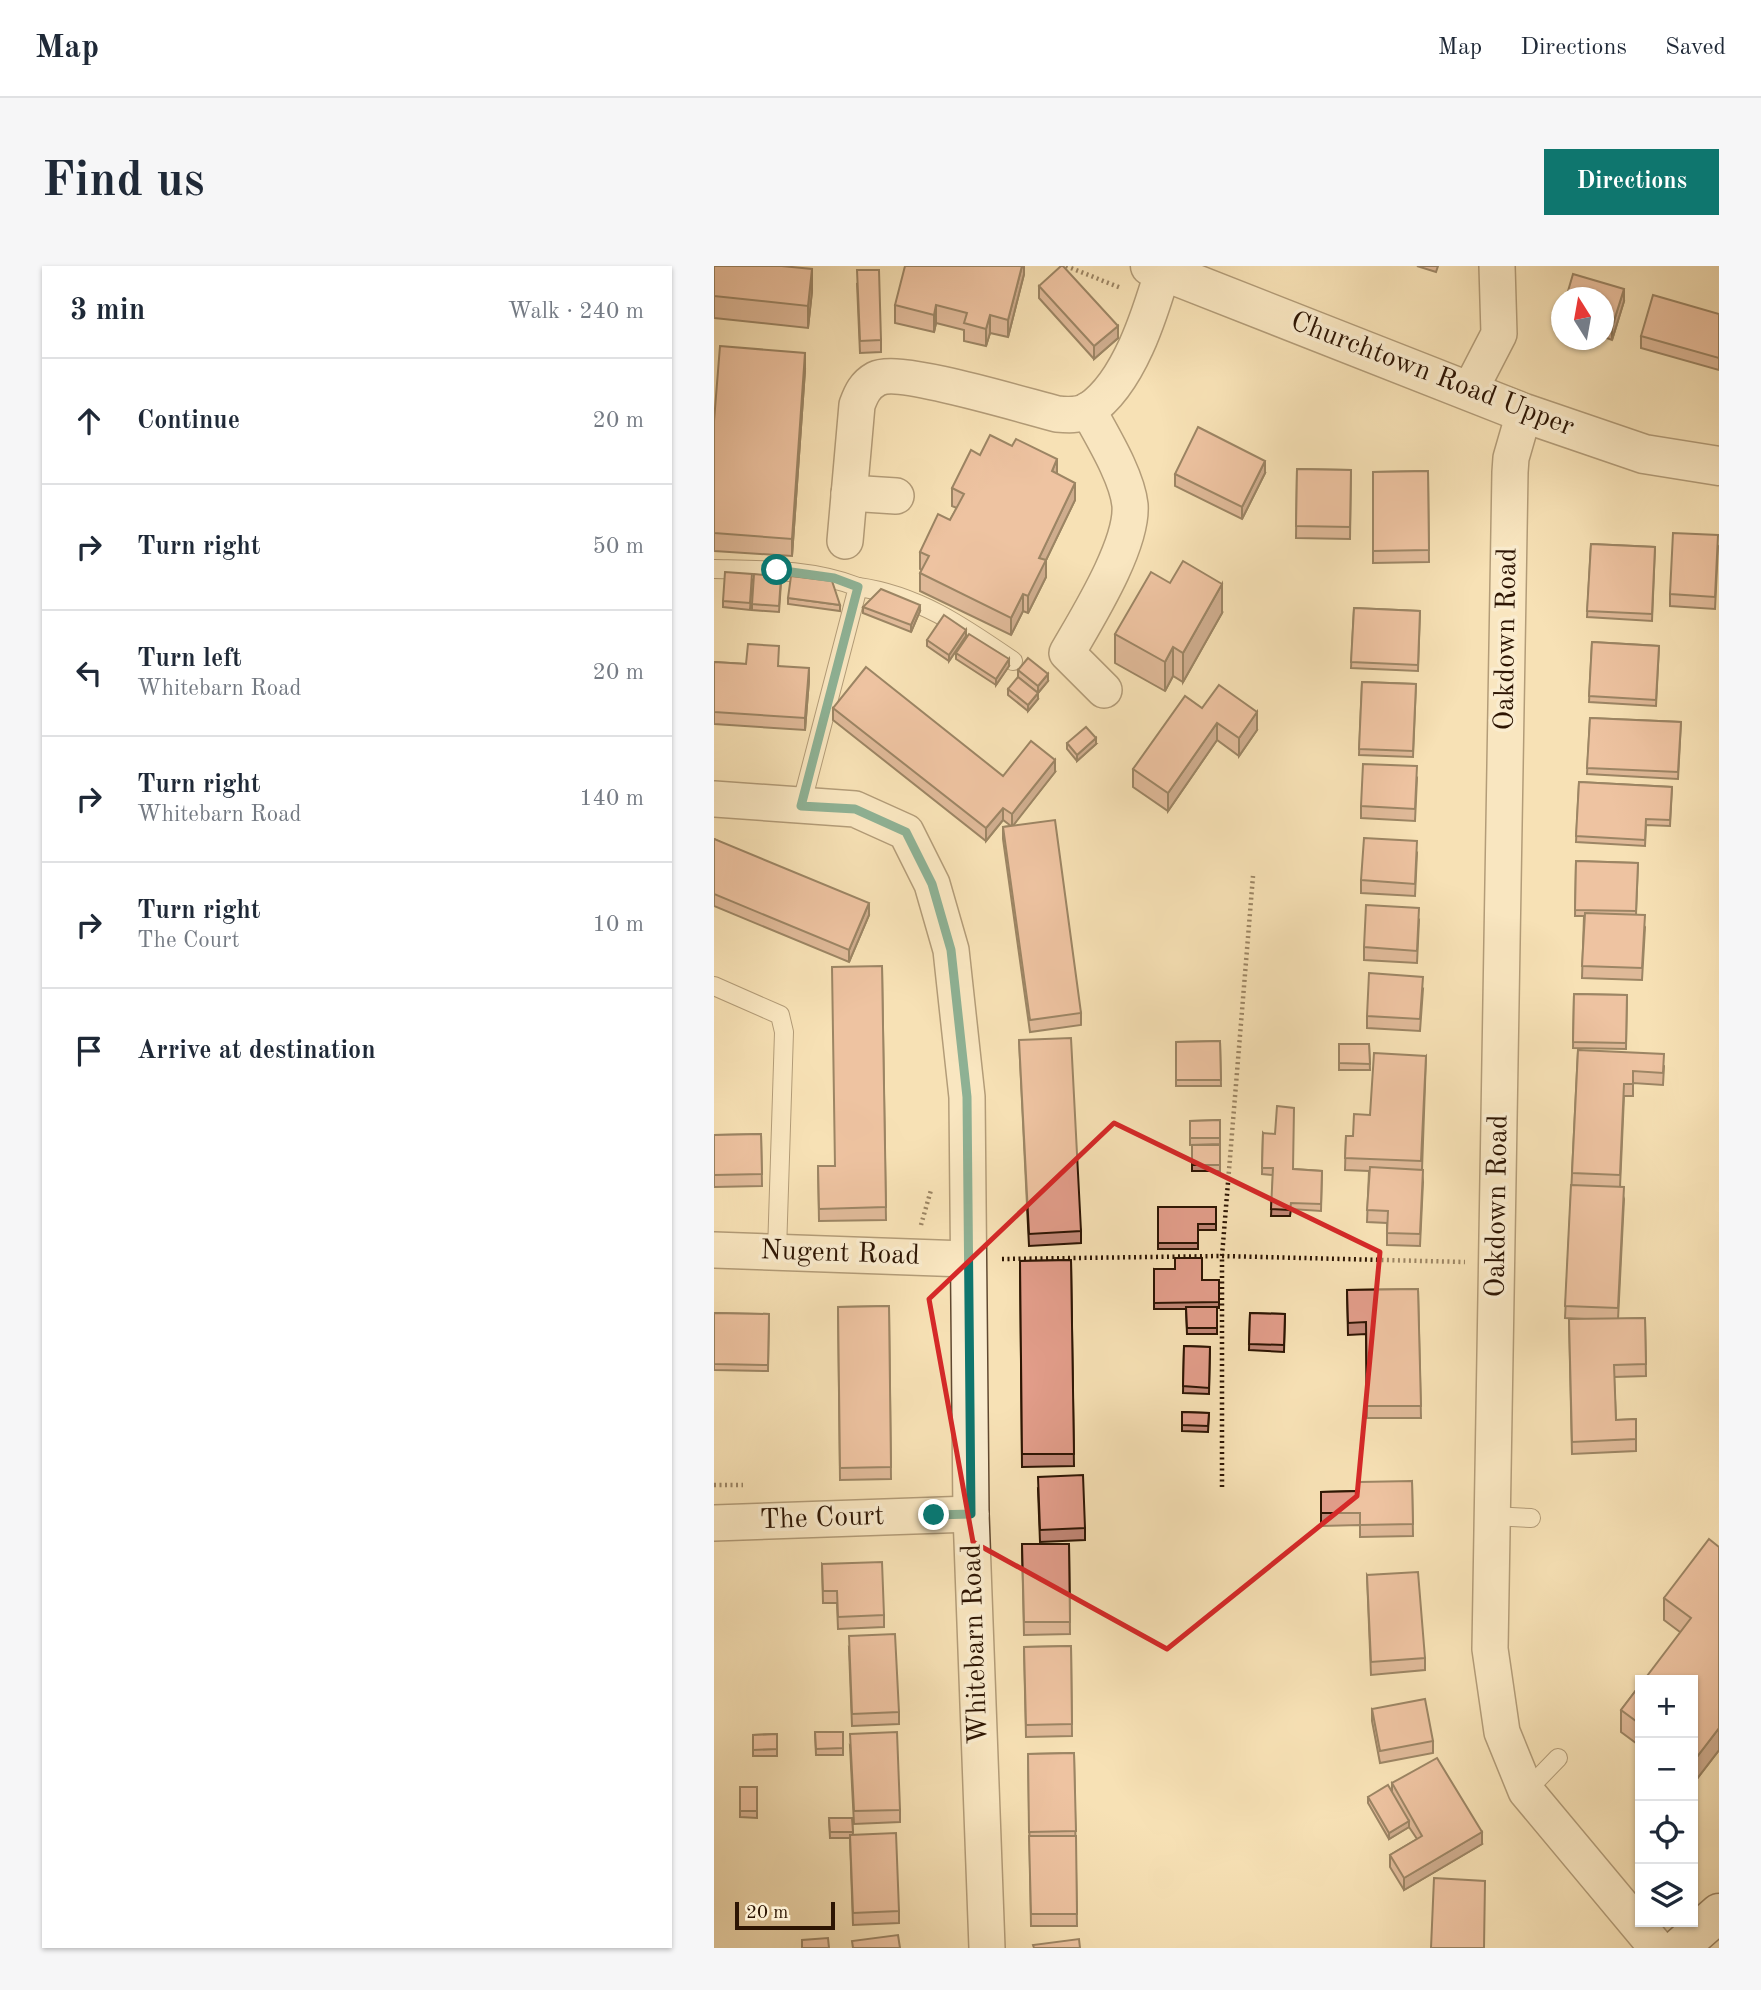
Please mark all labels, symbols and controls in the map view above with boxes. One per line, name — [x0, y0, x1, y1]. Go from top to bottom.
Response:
text: Map — [35, 32, 99, 65]
text: Map — [1438, 36, 1482, 60]
text: Directions — [1520, 36, 1627, 60]
text: Saved — [1665, 36, 1726, 60]
button: Directions — [1544, 149, 1719, 215]
text: Find us — [42, 158, 205, 207]
north arrow — [1551, 287, 1614, 350]
text: 3 min — [70, 296, 145, 326]
text: Walk · 240 m — [508, 300, 644, 323]
street label: Churchtown Road Upper — [1286, 308, 1578, 442]
icon: ahead — [70, 402, 108, 440]
text: Continue — [137, 408, 240, 434]
text: 20 m — [593, 409, 644, 432]
icon: right — [70, 528, 108, 566]
text: Turn right — [137, 534, 260, 560]
text: 50 m — [593, 535, 644, 558]
street label: Oakdown Road — [1491, 547, 1523, 731]
route start — [761, 554, 792, 585]
text: Turn left — [137, 646, 242, 672]
icon: left — [70, 654, 108, 692]
text: 20 m — [593, 661, 644, 684]
text: Whitebarn Road — [137, 677, 302, 700]
text: Turn right — [137, 772, 260, 798]
icon: right — [70, 780, 108, 818]
text: 140 m — [579, 787, 644, 810]
text: Whitebarn Road — [137, 803, 302, 826]
text: Turn right — [137, 898, 260, 924]
icon: right — [70, 906, 108, 944]
text: 10 m — [593, 913, 644, 936]
text: The Court — [137, 929, 240, 952]
icon: arrive — [70, 1032, 108, 1070]
text: Arrive at destination — [137, 1038, 376, 1064]
street label: Oakdown Road — [1482, 1114, 1514, 1298]
street label: Nugent Road — [760, 1237, 920, 1271]
route end — [918, 1499, 949, 1530]
street label: The Court — [759, 1503, 885, 1535]
street label: Whitebarn Road — [959, 1543, 993, 1745]
map controls — [1635, 1675, 1698, 1927]
button: + — [1635, 1675, 1698, 1738]
button: − — [1635, 1738, 1698, 1801]
button: locate — [1635, 1801, 1698, 1864]
button: layers — [1635, 1864, 1698, 1927]
scale bar — [735, 1899, 835, 1931]
text: 20 m — [746, 1904, 788, 1923]

